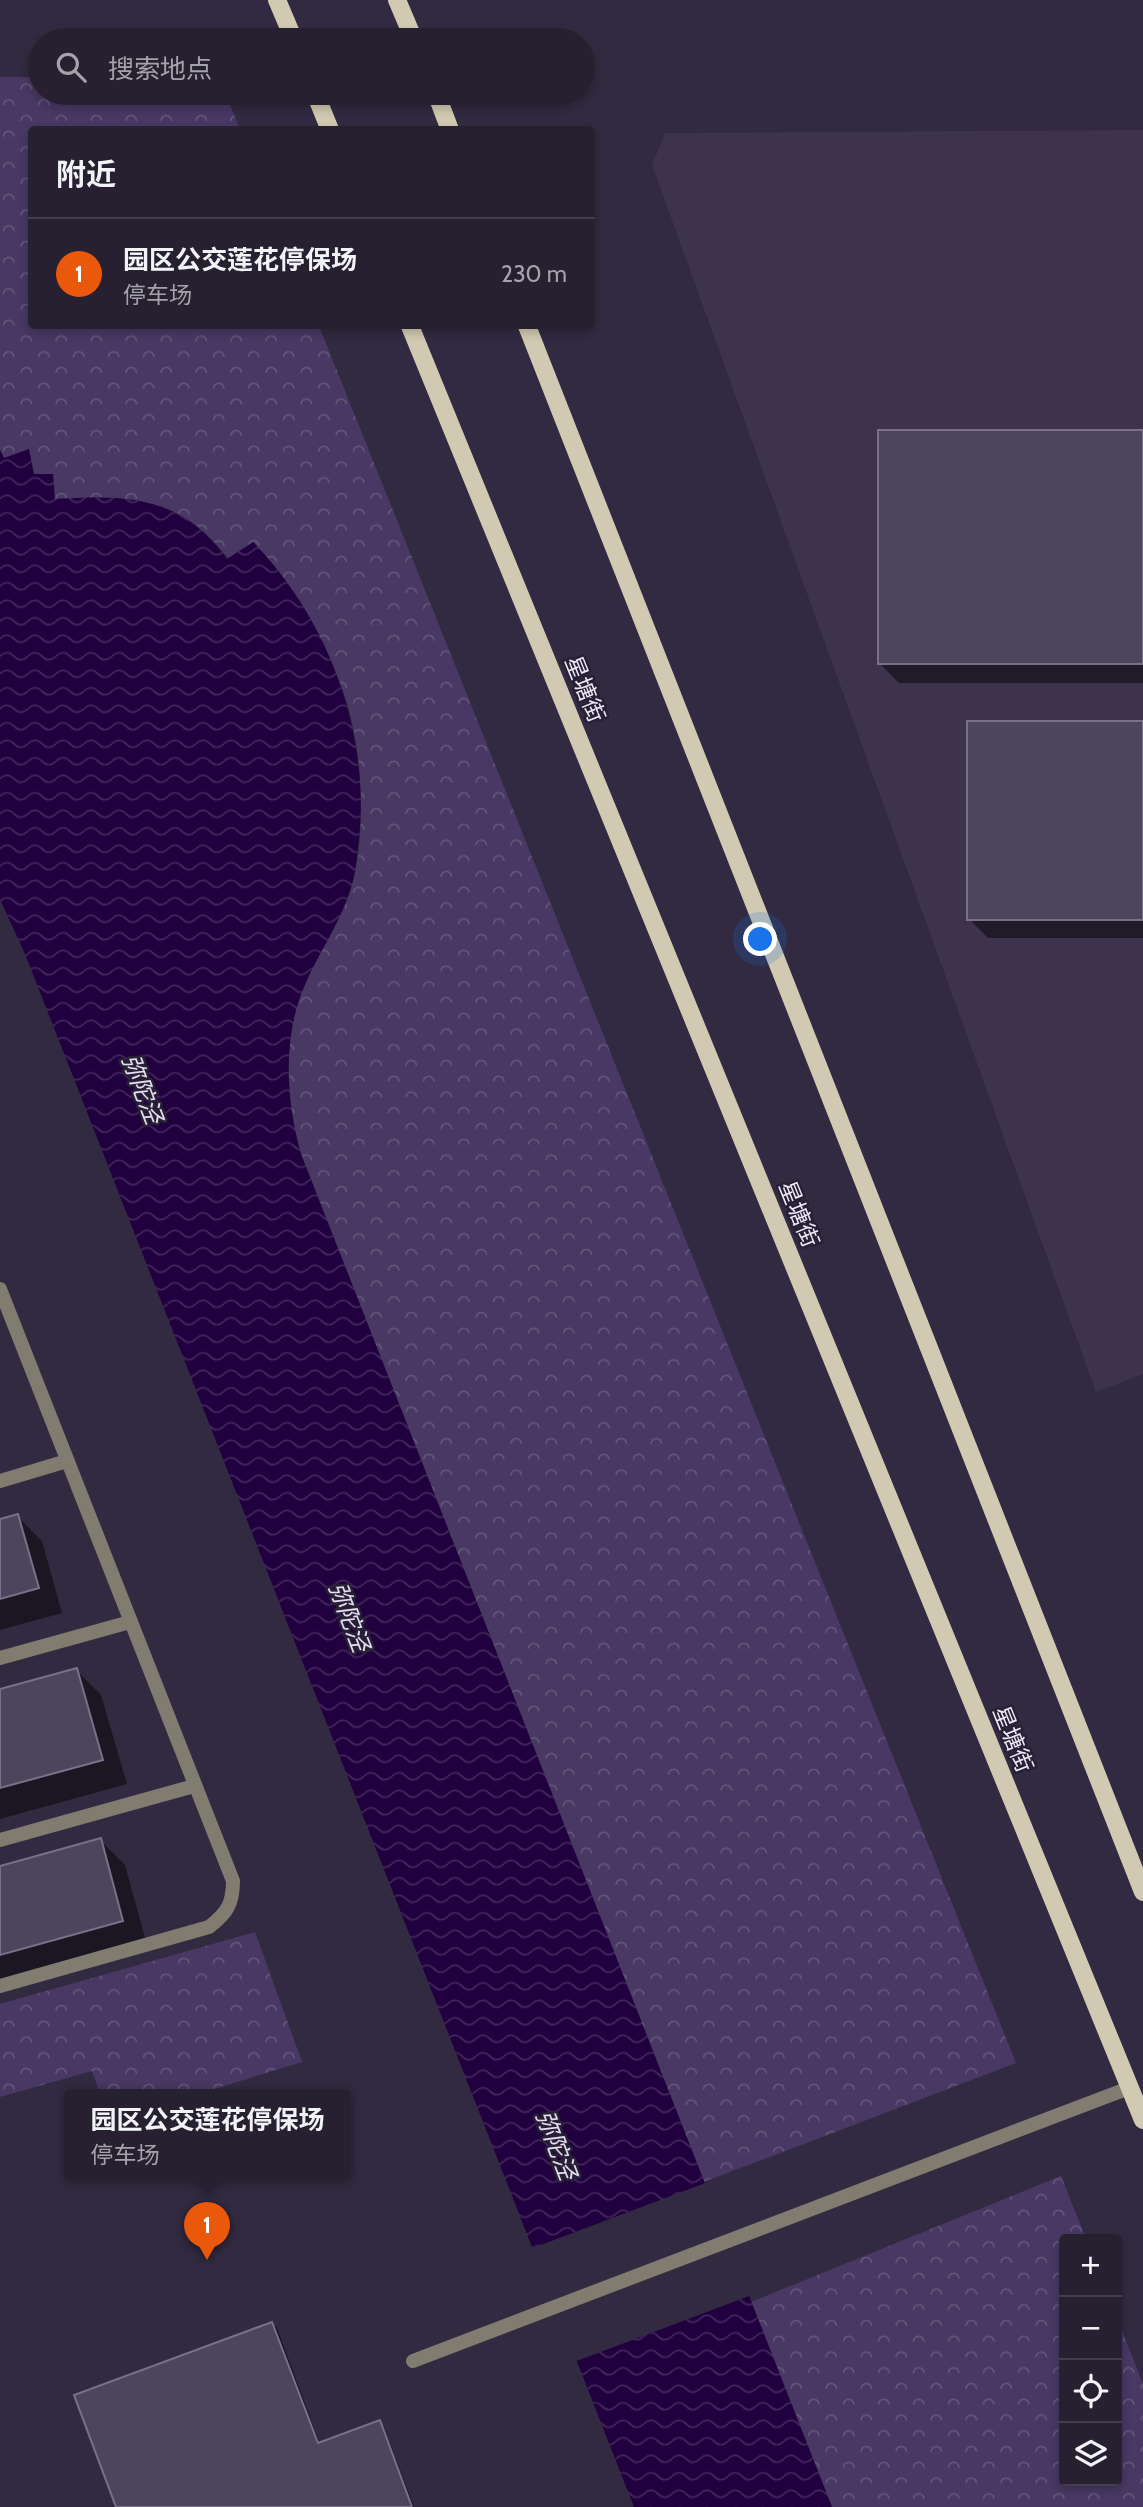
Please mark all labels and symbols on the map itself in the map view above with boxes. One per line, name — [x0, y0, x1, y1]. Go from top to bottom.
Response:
street label: 星塘街 — [559, 652, 611, 726]
your location — [743, 922, 777, 956]
water label: 弥陀泾 — [116, 1050, 170, 1129]
street label: 星塘街 — [773, 1177, 825, 1251]
water label: 弥陀泾 — [323, 1578, 377, 1657]
street label: 星塘街 — [987, 1702, 1039, 1776]
water label: 弥陀泾 — [530, 2106, 584, 2185]
pin: 1 — [184, 2202, 230, 2260]

